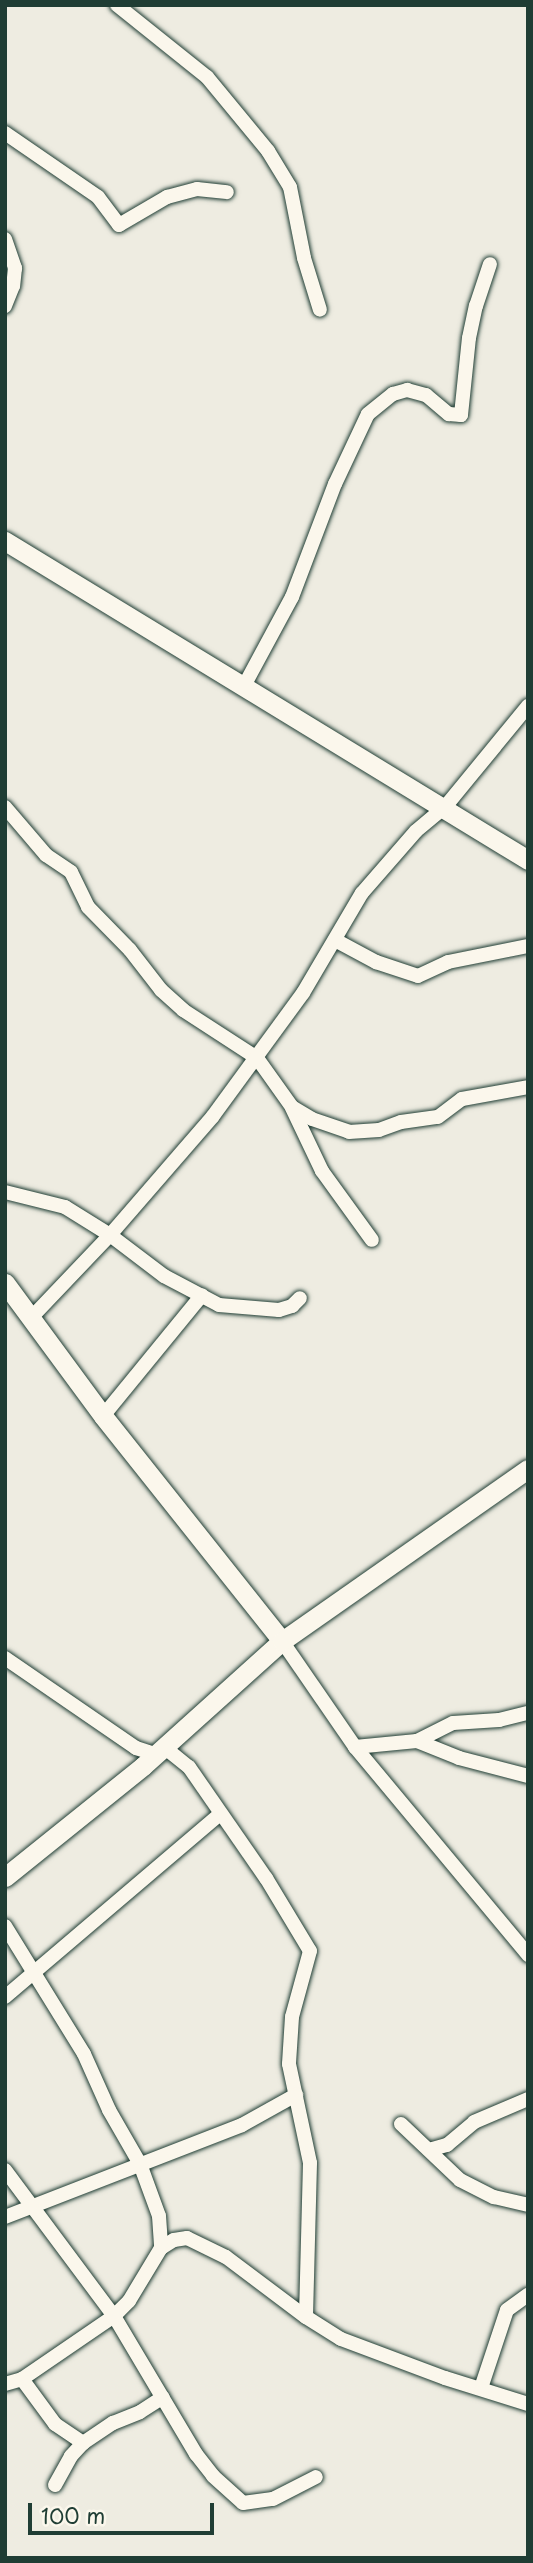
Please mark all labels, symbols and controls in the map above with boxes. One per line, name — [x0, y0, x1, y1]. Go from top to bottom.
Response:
scale bar — [32, 2490, 217, 2534]
text: 100 m — [41, 2499, 105, 2531]

